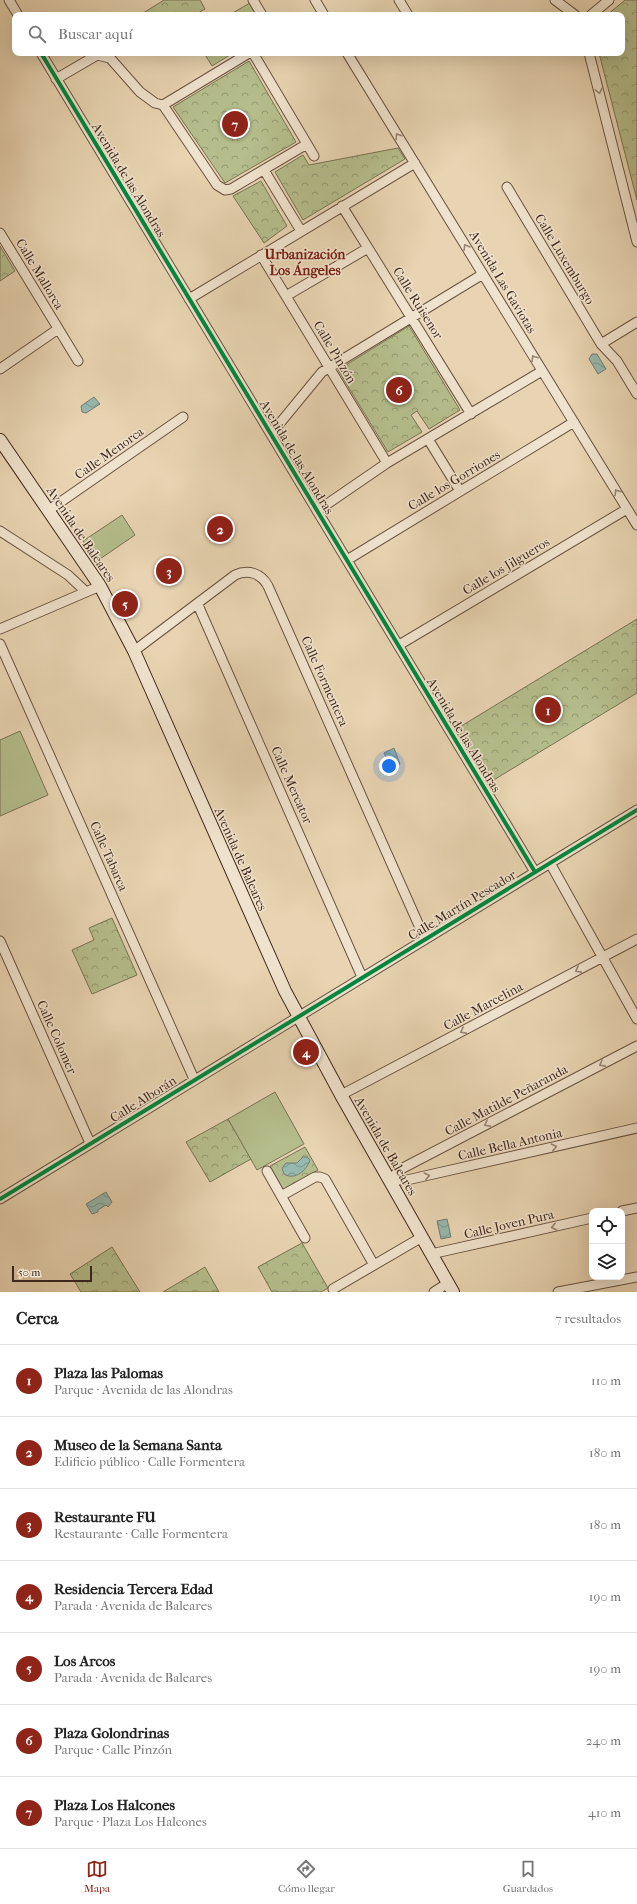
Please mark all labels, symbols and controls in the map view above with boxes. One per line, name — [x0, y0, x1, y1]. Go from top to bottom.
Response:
search box — [12, 12, 625, 56]
icon: search — [26, 23, 48, 45]
text: Buscar aquí — [58, 25, 133, 43]
one-way arrow — [594, 88, 602, 94]
pin: 7 — [222, 109, 248, 139]
street label: Avenida de las Alondras — [88, 119, 169, 240]
one-way arrow — [396, 133, 403, 140]
street label: Calle Luxemburgo — [532, 211, 598, 307]
street label: Avenida Las Gaviotas — [466, 227, 540, 336]
street label: Calle Mallorca — [13, 236, 67, 313]
one-way arrow — [463, 244, 471, 251]
district label: Urbanización Los Ángeles — [264, 246, 346, 279]
street label: Calle Ruisenor — [390, 264, 446, 342]
street label: Calle Pinzón — [311, 318, 360, 386]
one-way arrow — [532, 355, 539, 362]
pin: 6 — [386, 375, 412, 405]
street label: Avenida de las Alondras — [256, 396, 337, 517]
street label: Calle Menorca — [72, 423, 147, 482]
street label: Calle los Gorriones — [405, 447, 503, 513]
street label: Avenida de Baleares — [43, 483, 118, 585]
one-way arrow — [614, 489, 621, 496]
pin: 2 — [207, 514, 233, 544]
street label: Calle los Jilgueros — [460, 534, 552, 598]
pin: 3 — [156, 556, 182, 586]
pin: 5 — [112, 589, 138, 619]
street label: Calle Formentera — [298, 634, 352, 729]
street label: Avenida de las Alondras — [423, 674, 504, 795]
pin: 1 — [535, 695, 561, 725]
street label: Calle Mercator — [268, 744, 316, 826]
your location — [379, 756, 399, 776]
street label: Avenida de Baleares — [211, 804, 271, 913]
street label: Calle Tabarca — [87, 819, 131, 894]
street label: Calle Martín Pescador — [405, 867, 519, 943]
one-way arrow — [574, 965, 582, 973]
street label: Calle Marcelina — [441, 978, 526, 1033]
street label: Calle Colomer — [34, 998, 80, 1077]
one-way arrow — [460, 1026, 467, 1034]
pin: 4 — [293, 1037, 319, 1067]
one-way arrow — [599, 1059, 607, 1067]
street label: Calle Matilde Peñaranda — [442, 1061, 571, 1139]
street label: Calle Alborán — [107, 1072, 179, 1125]
street label: Avenida de Baleares — [351, 1093, 420, 1198]
one-way arrow — [484, 1120, 491, 1127]
street label: Calle Bella Antonia — [457, 1125, 564, 1163]
one-way arrow — [551, 1143, 557, 1151]
one-way arrow — [424, 1172, 431, 1180]
street label: Calle Joven Pura — [463, 1206, 556, 1242]
map controls — [589, 1208, 625, 1280]
button: locate — [589, 1208, 625, 1244]
one-way arrow — [551, 1222, 557, 1230]
button: layers — [589, 1244, 625, 1280]
scale bar — [12, 1264, 92, 1283]
text: 50 m — [18, 1266, 40, 1279]
text: Cerca — [16, 1308, 58, 1328]
text: 7 resultados — [555, 1311, 621, 1326]
text: Plaza las Palomas — [54, 1364, 163, 1382]
text: 1 — [27, 1373, 31, 1388]
text: 110 m — [591, 1373, 621, 1388]
text: Parque · Avenida de las Alondras — [54, 1382, 233, 1397]
text: Museo de la Semana Santa — [54, 1436, 222, 1454]
text: 2 — [26, 1445, 32, 1460]
text: 180 m — [589, 1445, 621, 1460]
text: Edificio público · Calle Formentera — [54, 1454, 245, 1469]
text: Restaurante FU — [54, 1508, 156, 1526]
text: 3 — [26, 1517, 32, 1532]
text: 180 m — [589, 1517, 621, 1532]
text: Restaurante · Calle Formentera — [54, 1526, 228, 1541]
text: Residencia Tercera Edad — [54, 1580, 213, 1598]
text: 4 — [25, 1589, 33, 1604]
text: 190 m — [589, 1589, 621, 1604]
text: Parada · Avenida de Baleares — [54, 1598, 212, 1613]
text: Los Arcos — [54, 1652, 115, 1670]
text: 5 — [26, 1661, 32, 1676]
text: 190 m — [589, 1661, 621, 1676]
text: Parada · Avenida de Baleares — [54, 1670, 212, 1685]
text: Plaza Golondrinas — [54, 1724, 169, 1742]
text: 6 — [25, 1733, 33, 1748]
text: 240 m — [586, 1733, 621, 1748]
text: Parque · Calle Pinzón — [54, 1742, 172, 1757]
text: Plaza Los Halcones — [54, 1796, 175, 1814]
text: 7 — [26, 1805, 32, 1820]
text: 410 m — [588, 1805, 621, 1820]
text: Parque · Plaza Los Halcones — [54, 1814, 207, 1829]
tab: Mapa — [84, 1858, 110, 1895]
tab: Cómo llegar — [278, 1858, 335, 1895]
tab: Guardados — [503, 1858, 553, 1895]

